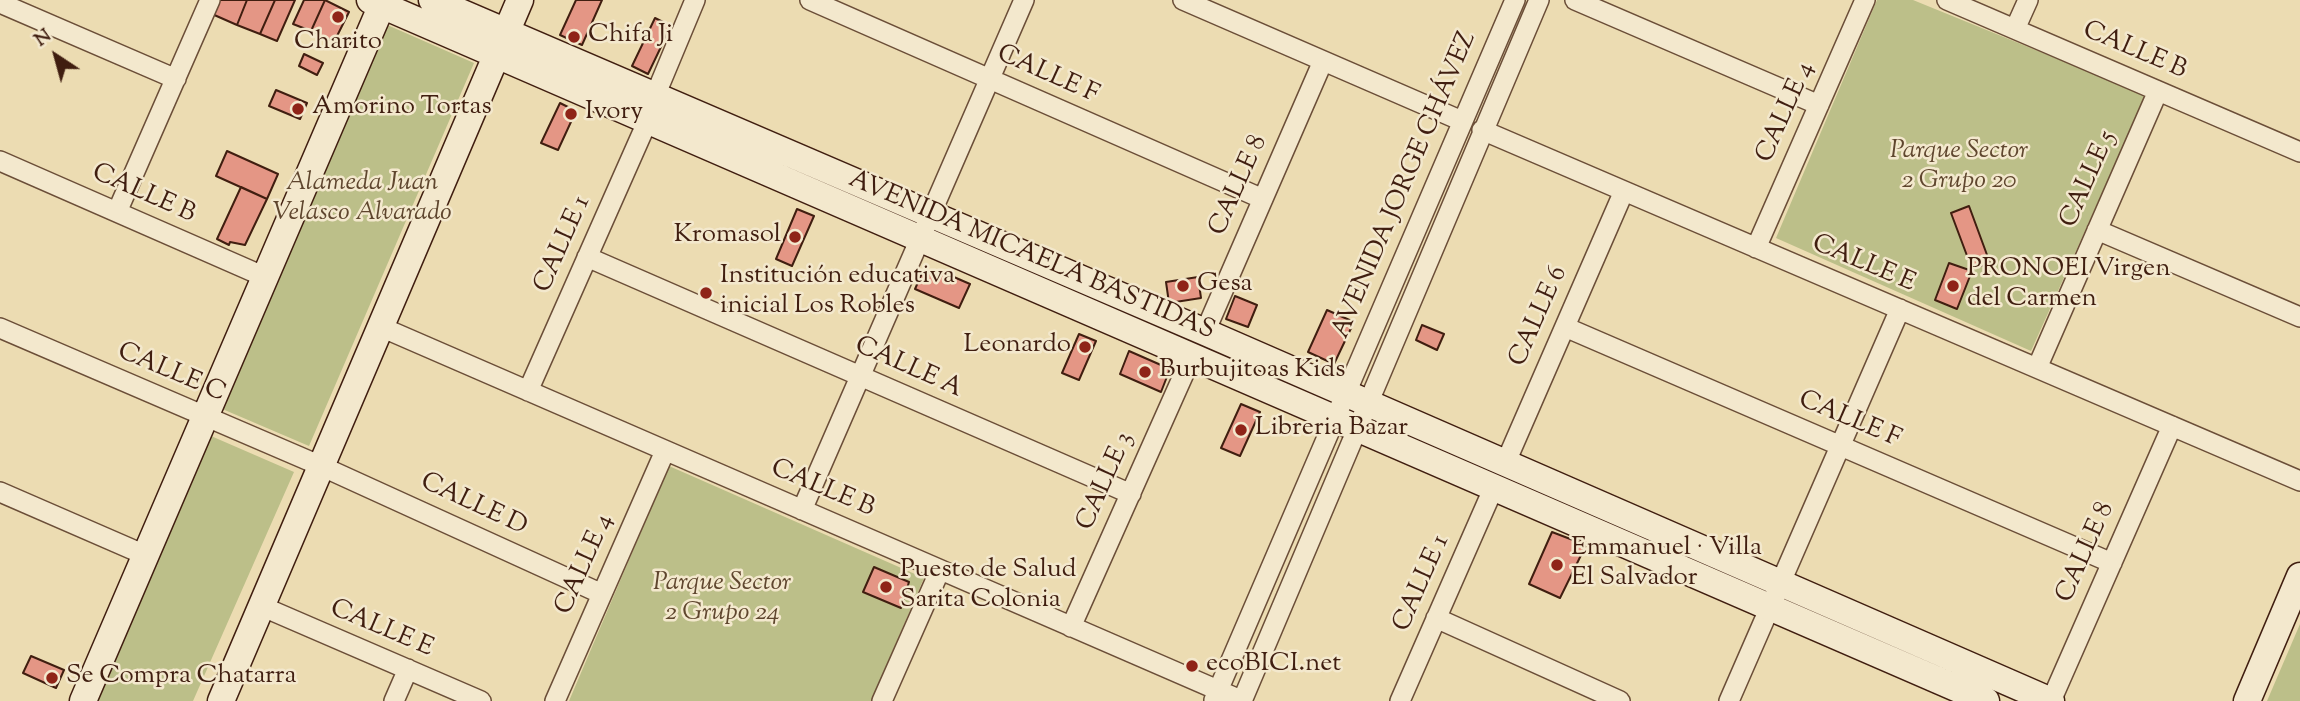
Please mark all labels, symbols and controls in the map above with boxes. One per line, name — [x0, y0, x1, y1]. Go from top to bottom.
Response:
marker: Charito — [330, 9, 346, 25]
street label: CALLE B — [2077, 16, 2191, 88]
north arrow — [21, 21, 91, 91]
place label: Chifa Ji — [588, 21, 673, 53]
text: N — [29, 23, 57, 54]
place label: Charito — [294, 28, 382, 60]
street label: AVENIDA JORGE CHÁVEZ — [1327, 28, 1485, 344]
marker: Chifa Ji — [566, 29, 582, 45]
street label: CALLE F — [991, 40, 1103, 112]
street label: CALLE 4 — [1751, 58, 1823, 168]
place label: Amorino Tortas — [312, 93, 492, 125]
place label: Ivory — [585, 98, 643, 130]
marker: Amorino Tortas — [290, 101, 306, 117]
marker: Ivory — [563, 106, 579, 122]
street label: CALLE 5 — [2055, 127, 2125, 233]
street label: CALLE 8 — [1204, 131, 1276, 241]
park label: Parque Sector 2 Grupo 20 — [1890, 137, 2028, 198]
street label: CALLE B — [86, 158, 200, 232]
street label: AVENIDA MICAELA BASTIDAS — [843, 165, 1219, 349]
park label: Alameda Juan Velasco Alvarado — [272, 169, 452, 230]
street label: CALLE 1 — [529, 192, 599, 298]
place label: Kromasol — [674, 221, 781, 253]
marker: Kromasol — [787, 229, 803, 245]
street label: CALLE E — [1807, 229, 1919, 301]
place label: PRONOEI Virgen del Carmen — [1967, 255, 2171, 316]
place label: Institución educativa inicial Los Robles — [720, 262, 955, 324]
street label: CALLE 6 — [1504, 262, 1576, 372]
place label: Gesa — [1197, 270, 1253, 302]
marker: Gesa — [1175, 278, 1191, 294]
marker: PRONOEI Virgen del Carmen — [1945, 278, 1961, 294]
marker: Institución educativa inicial Los Robles — [698, 285, 714, 301]
street label: CALLE A — [849, 331, 967, 407]
place label: Leonardo — [964, 331, 1071, 363]
street label: CALLE C — [112, 337, 230, 411]
marker: Leonardo — [1077, 339, 1093, 355]
place label: Burbujitoas Kids — [1159, 356, 1345, 388]
marker: Burbujitoas Kids — [1137, 364, 1153, 380]
street label: CALLE F — [1793, 386, 1905, 456]
place label: Libreria Bazar — [1255, 414, 1408, 446]
marker: Libreria Bazar — [1233, 422, 1249, 438]
street label: CALLE 3 — [1072, 428, 1142, 536]
street label: CALLE B — [765, 454, 879, 526]
street label: CALLE D — [415, 468, 531, 544]
street label: CALLE 8 — [2051, 498, 2123, 608]
street label: CALLE 4 — [550, 510, 622, 620]
street label: CALLE 1 — [1388, 531, 1458, 637]
place label: Emmanuel · Villa El Salvador — [1571, 534, 1762, 596]
place label: Puesto de Salud Sarita Colonia — [900, 556, 1076, 618]
marker: Emmanuel · Villa El Salvador — [1549, 557, 1565, 573]
park label: Parque Sector 2 Grupo 24 — [653, 569, 791, 630]
marker: Puesto de Salud Sarita Colonia — [878, 579, 894, 595]
street label: CALLE E — [325, 594, 437, 666]
place label: ecoBICI.net — [1206, 650, 1341, 682]
marker: ecoBICI.net — [1184, 658, 1200, 674]
place label: Se Compra Chatarra — [66, 662, 297, 694]
marker: Se Compra Chatarra — [44, 670, 60, 686]

